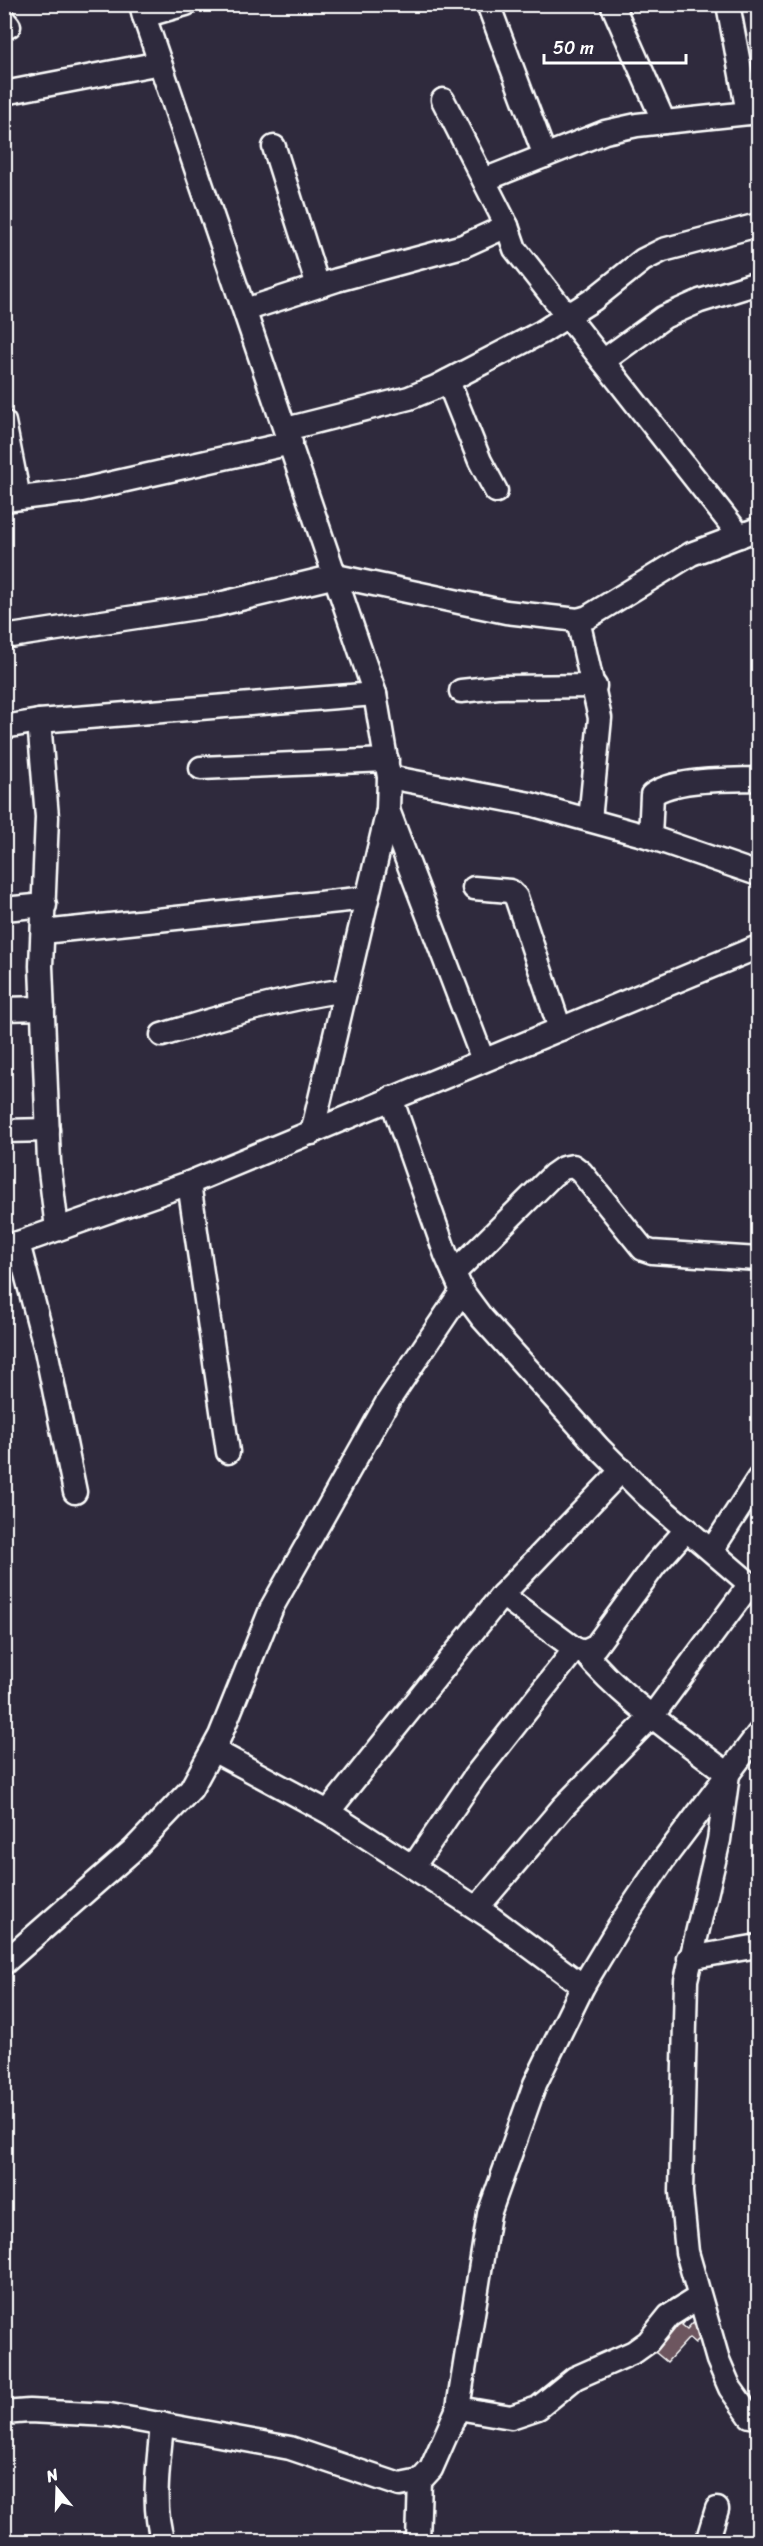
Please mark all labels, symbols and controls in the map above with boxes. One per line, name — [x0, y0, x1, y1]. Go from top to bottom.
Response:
scale bar — [544, 27, 686, 65]
text: 50 m — [553, 32, 594, 64]
north arrow — [27, 2459, 87, 2519]
text: N — [41, 2459, 63, 2491]

